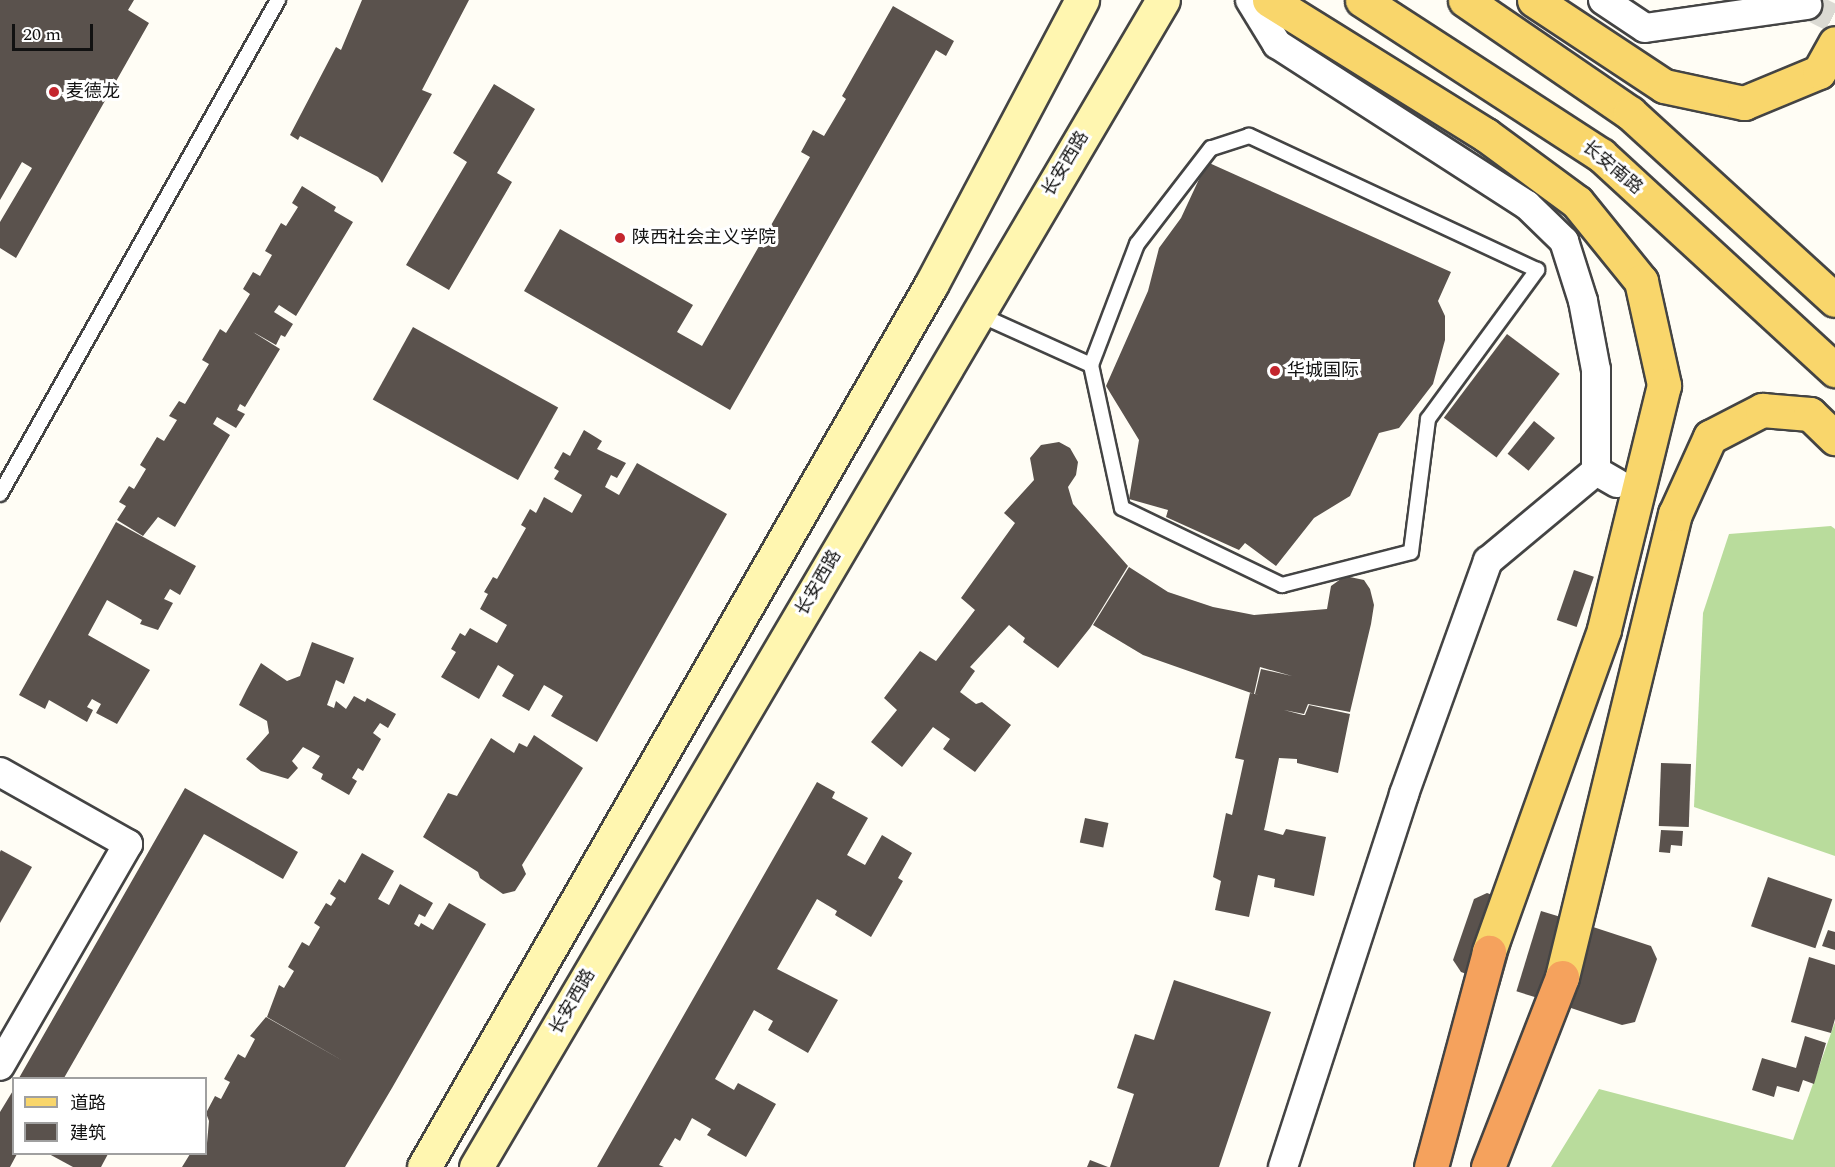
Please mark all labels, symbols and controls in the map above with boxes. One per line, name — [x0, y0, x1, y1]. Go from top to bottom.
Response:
scale bar — [15, 12, 96, 50]
text: 20 m — [23, 21, 61, 48]
place label: 麦德龙 — [66, 81, 120, 103]
marker: 麦德龙 — [47, 85, 61, 99]
street label: 长安西路 — [1038, 128, 1094, 200]
street label: 长安南路 — [1577, 137, 1647, 199]
place label: 陕西社会主义学院 — [632, 227, 776, 249]
marker: 陕西社会主义学院 — [613, 231, 627, 245]
place label: 华城国际 — [1287, 360, 1359, 382]
marker: 华城国际 — [1268, 364, 1282, 378]
street label: 长安西路 — [792, 546, 846, 620]
street label: 长安西路 — [546, 965, 600, 1039]
legend — [12, 1077, 207, 1155]
text: 道路 — [70, 1090, 106, 1117]
text: 建筑 — [70, 1120, 106, 1147]

